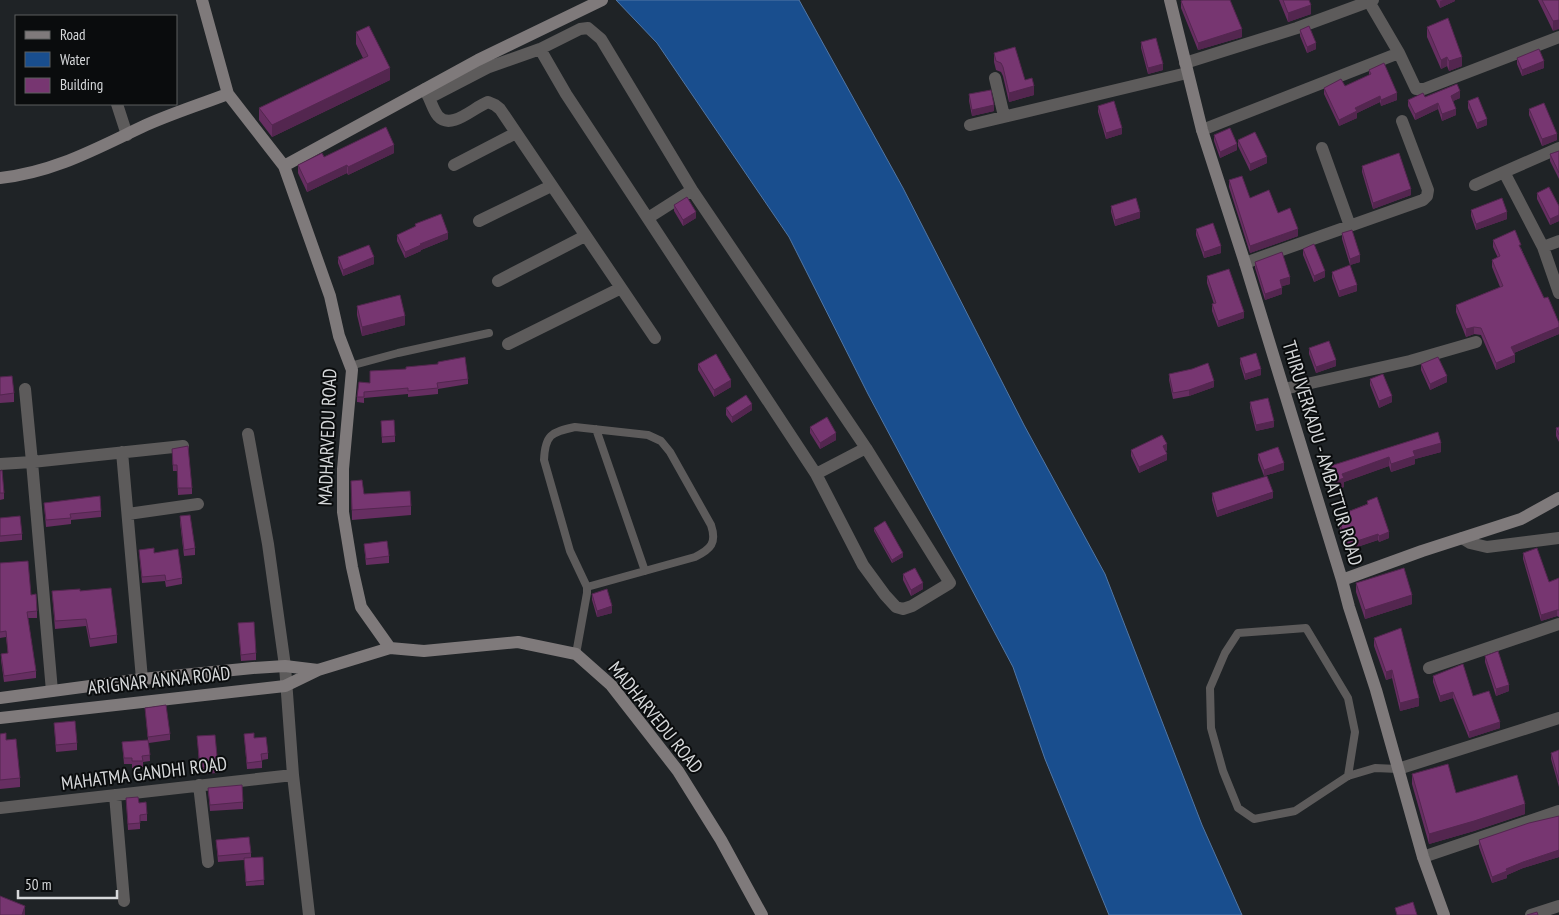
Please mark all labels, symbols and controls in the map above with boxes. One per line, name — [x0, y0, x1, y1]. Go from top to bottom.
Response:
legend — [15, 15, 178, 105]
text: Road — [60, 25, 86, 44]
text: Water — [60, 50, 91, 69]
text: Building — [60, 75, 103, 94]
street label: THIRUVERKADU - AMBATTUR ROAD — [1277, 338, 1369, 568]
street label: MADHARVEDU ROAD — [313, 368, 341, 506]
street label: MADHARVEDU ROAD — [604, 656, 708, 778]
street label: ARIGNAR ANNA ROAD — [87, 661, 231, 699]
street label: MAHATMA GANDHI ROAD — [60, 751, 228, 795]
scale bar — [18, 868, 116, 900]
text: 50 m — [25, 875, 51, 894]

